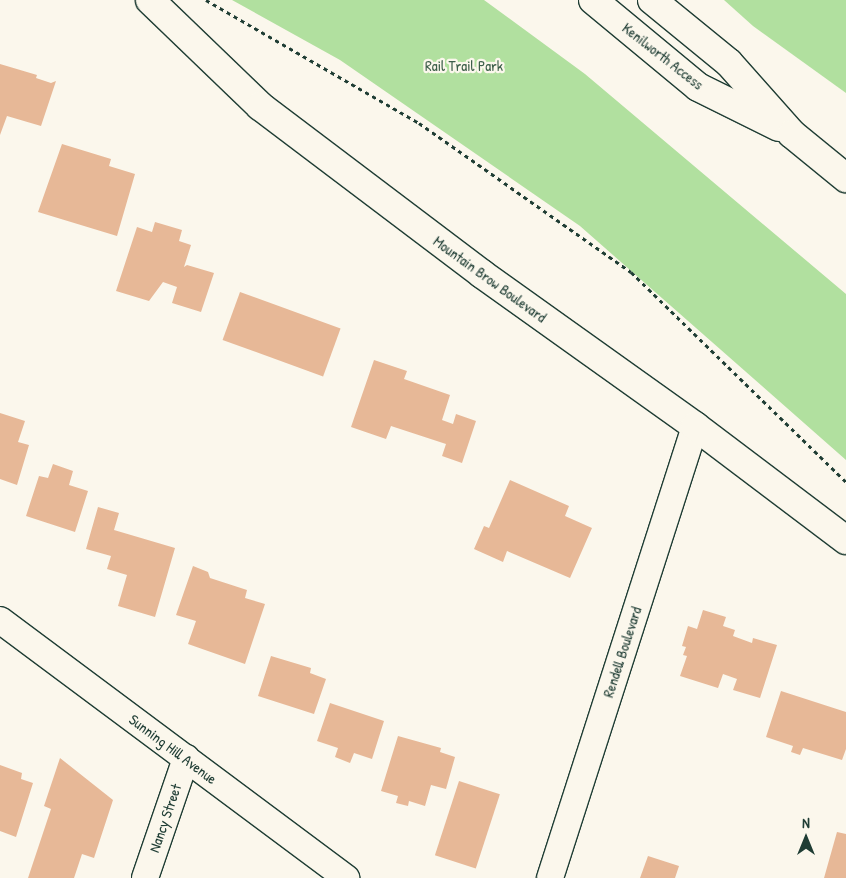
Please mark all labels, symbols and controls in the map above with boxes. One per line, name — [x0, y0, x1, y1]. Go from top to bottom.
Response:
street label: Kenilworth Access — [619, 19, 707, 93]
park label: Rail Trail Park — [425, 57, 503, 75]
street label: Mountain Brow Boulevard — [430, 232, 550, 326]
street label: Rendell Boulevard — [599, 604, 645, 700]
street label: Sunning Hill Avenue — [126, 710, 220, 788]
street label: Nancy Street — [145, 781, 185, 855]
north arrow — [781, 813, 831, 863]
text: N — [802, 813, 810, 832]

